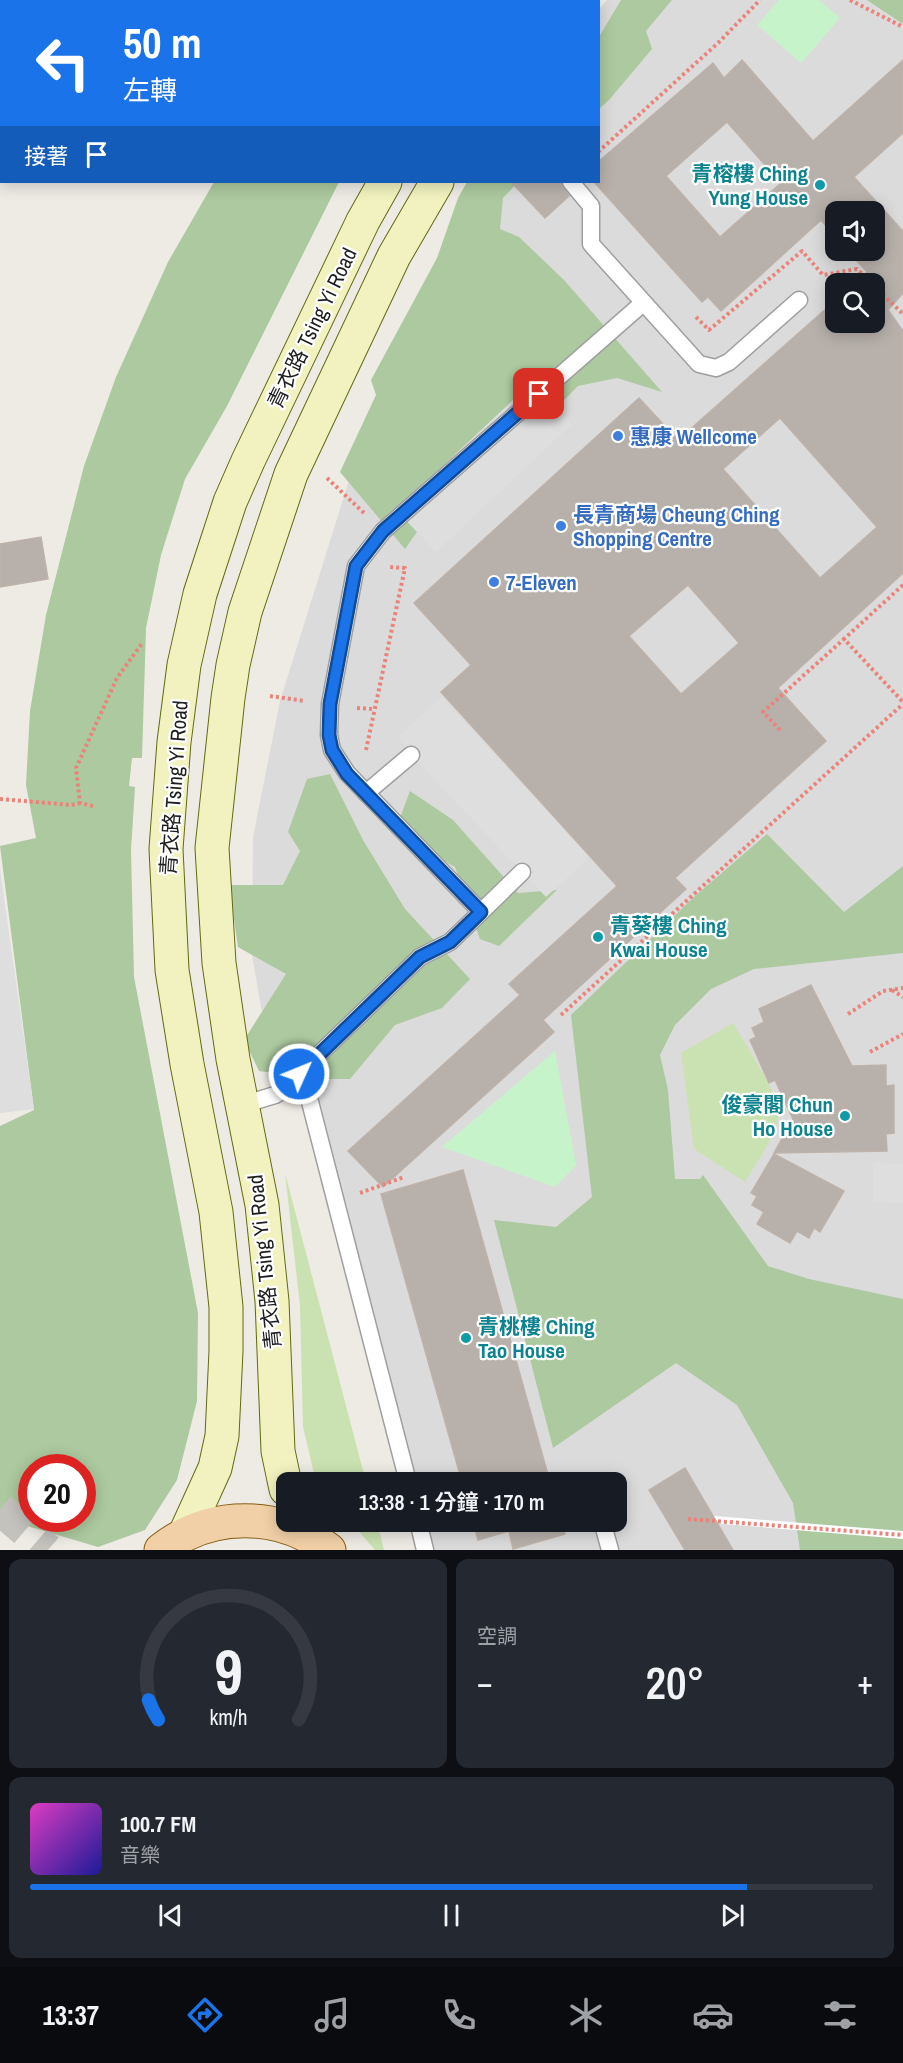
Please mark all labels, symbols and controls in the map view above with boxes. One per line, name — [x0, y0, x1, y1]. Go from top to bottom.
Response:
text: 50 m — [123, 15, 202, 71]
icon: left — [24, 24, 102, 102]
text: 左轉 — [123, 72, 177, 108]
icon: arrive — [80, 138, 113, 171]
text: 接著 — [24, 141, 68, 171]
place label: 青榕樓 Ching Yung House — [691, 159, 808, 212]
marker: 青榕樓 Ching Yung House — [813, 178, 827, 192]
map controls — [825, 201, 885, 333]
button: sound — [825, 201, 885, 261]
street label: 青衣路 Tsing Yi Road — [261, 243, 363, 413]
button: search — [825, 273, 885, 333]
pin — [513, 368, 564, 419]
icon: arrive — [522, 377, 555, 410]
place label: 惠康 Wellcome — [630, 422, 757, 451]
marker: 惠康 Wellcome — [611, 429, 625, 443]
place label: 長青商場 Cheung Ching Shopping Centre — [573, 500, 780, 553]
marker: 長青商場 Cheung Ching Shopping Centre — [554, 519, 568, 533]
place label: 7-Eleven — [506, 568, 577, 597]
marker: 7-Eleven — [487, 575, 501, 589]
street label: 青衣路 Tsing Yi Road — [153, 699, 195, 877]
place label: 青葵樓 Ching Kwai House — [610, 911, 727, 964]
marker: 青葵樓 Ching Kwai House — [591, 930, 605, 944]
position arrow — [267, 1042, 331, 1106]
place label: 俊豪閣 Chun Ho House — [721, 1090, 833, 1143]
marker: 俊豪閣 Chun Ho House — [838, 1109, 852, 1123]
street label: 青衣路 Tsing Yi Road — [240, 1173, 288, 1351]
place label: 青桃樓 Ching Tao House — [478, 1312, 595, 1365]
marker: 青桃樓 Ching Tao House — [459, 1331, 473, 1345]
speed limit sign: 20 — [18, 1454, 96, 1532]
text: 13:38 · 1 分鐘 · 170 m — [359, 1487, 544, 1517]
text: 空調 — [477, 1622, 517, 1649]
text: 9 — [214, 1629, 242, 1713]
text: 20° — [645, 1652, 705, 1713]
text: − — [477, 1660, 493, 1704]
text: + — [857, 1660, 873, 1704]
text: km/h — [209, 1704, 247, 1733]
text: 100.7 FM — [120, 1809, 196, 1839]
text: 音樂 — [120, 1841, 160, 1868]
icon: previous — [154, 1899, 187, 1932]
icon: pause — [435, 1899, 468, 1932]
icon: next — [716, 1899, 749, 1932]
icon: directions — [184, 1994, 226, 2036]
icon: music — [311, 1994, 353, 2036]
icon: phone — [438, 1994, 480, 2036]
icon: climate — [565, 1994, 607, 2036]
icon: car — [692, 1994, 734, 2036]
icon: filters — [819, 1994, 861, 2036]
text: 13:37 — [42, 1997, 99, 2033]

